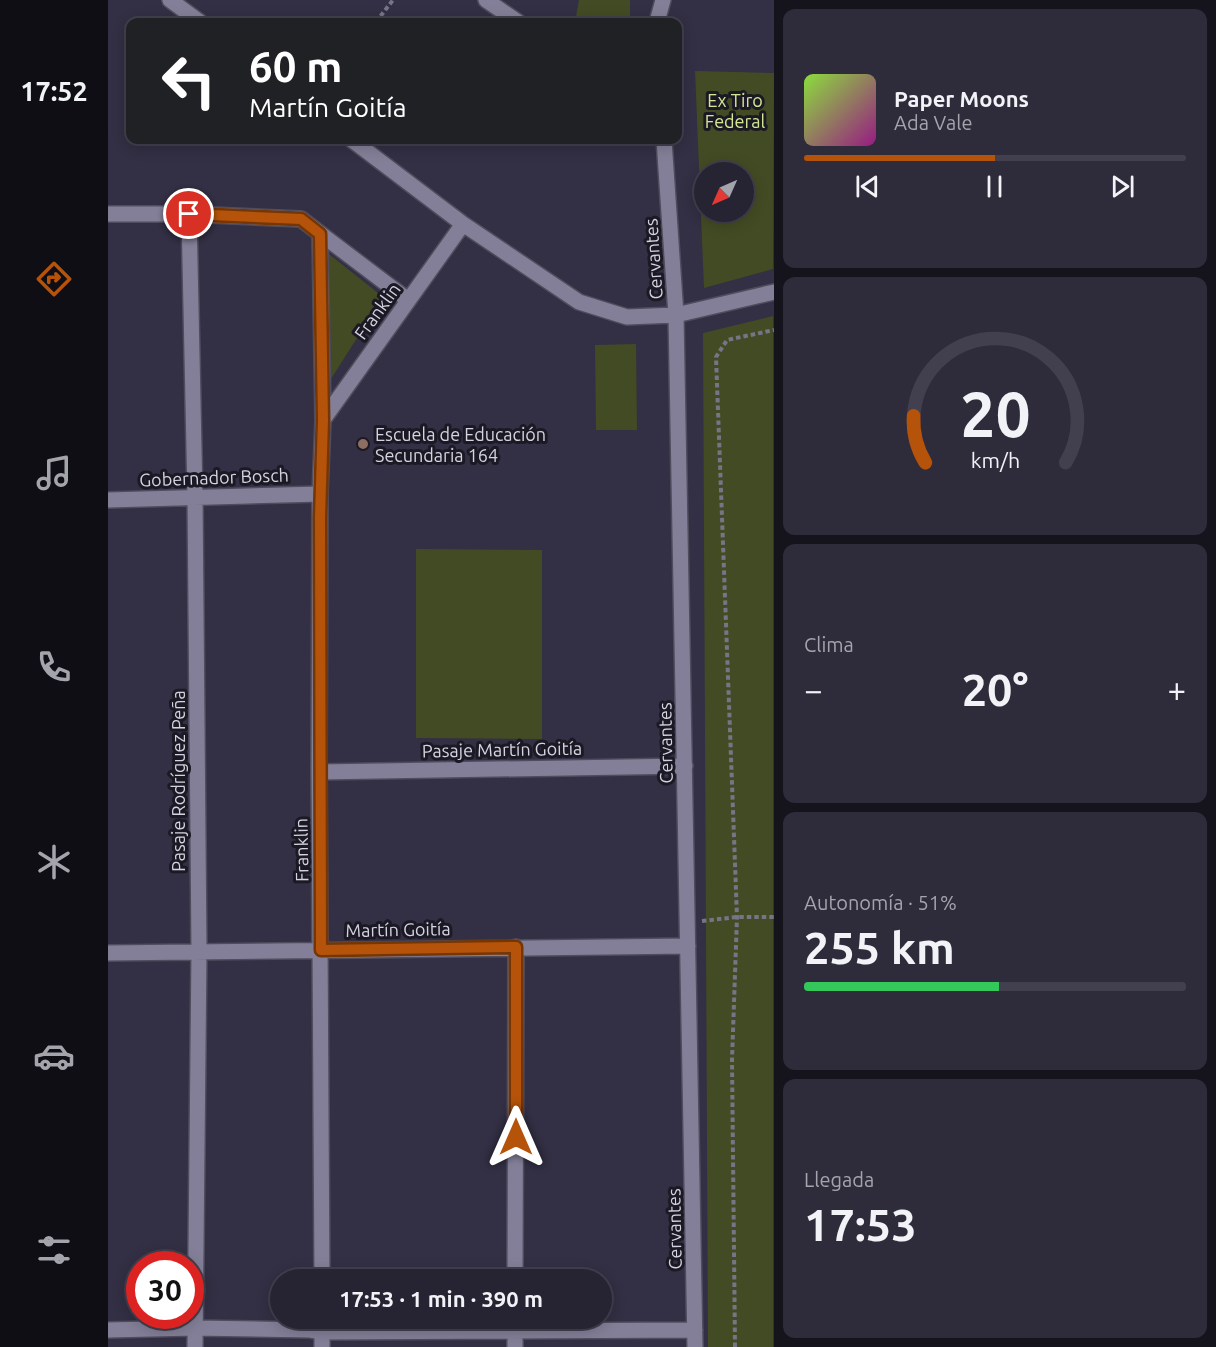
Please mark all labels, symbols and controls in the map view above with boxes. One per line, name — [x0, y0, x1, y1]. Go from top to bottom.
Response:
icon: left — [150, 42, 228, 120]
text: 60 m — [249, 43, 343, 90]
text: 17:52 — [20, 76, 88, 106]
text: Paper Moons — [894, 86, 1029, 111]
park label: Ex Tiro Federal — [705, 90, 766, 131]
text: Martín Goitía — [249, 92, 407, 122]
text: Ada Vale — [894, 111, 972, 134]
north arrow — [694, 162, 754, 222]
map controls — [694, 162, 754, 222]
icon: previous — [851, 170, 884, 203]
icon: pause — [978, 170, 1011, 203]
icon: next — [1106, 170, 1139, 203]
pin — [163, 188, 214, 239]
icon: arrive — [172, 197, 205, 230]
street label: Cervantes — [640, 218, 666, 300]
icon: directions — [33, 258, 75, 300]
street label: Franklin — [350, 279, 404, 343]
text: 20 — [960, 379, 1030, 449]
place label: Escuela de Educación Secundaria 164 — [375, 424, 546, 465]
marker: Escuela de Educación Secundaria 164 — [356, 437, 370, 451]
text: km/h — [970, 448, 1020, 472]
icon: music — [33, 452, 75, 494]
street label: Gobernador Bosch — [139, 464, 289, 490]
text: Clima — [804, 633, 854, 656]
icon: phone — [33, 646, 75, 688]
text: 20° — [962, 664, 1028, 715]
text: − — [804, 671, 823, 708]
text: + — [1167, 671, 1186, 708]
street label: Pasaje Rodríguez Peña — [168, 690, 188, 872]
street label: Cervantes — [654, 702, 676, 784]
street label: Pasaje Martín Goitía — [422, 738, 582, 760]
street label: Franklin — [290, 818, 312, 882]
icon: climate — [33, 841, 75, 883]
text: Autonomía · 51% — [804, 891, 957, 914]
street label: Martín Goitía — [345, 918, 451, 940]
text: 255 km — [804, 922, 955, 973]
icon: car — [33, 1035, 75, 1077]
position arrow — [484, 1105, 548, 1169]
text: Llegada — [804, 1168, 874, 1191]
street label: Cervantes — [663, 1188, 685, 1270]
text: 17:53 — [804, 1199, 917, 1250]
icon: filters — [33, 1229, 75, 1271]
speed limit sign: 30 — [126, 1251, 204, 1329]
text: 17:53 · 1 min · 390 m — [339, 1286, 543, 1311]

